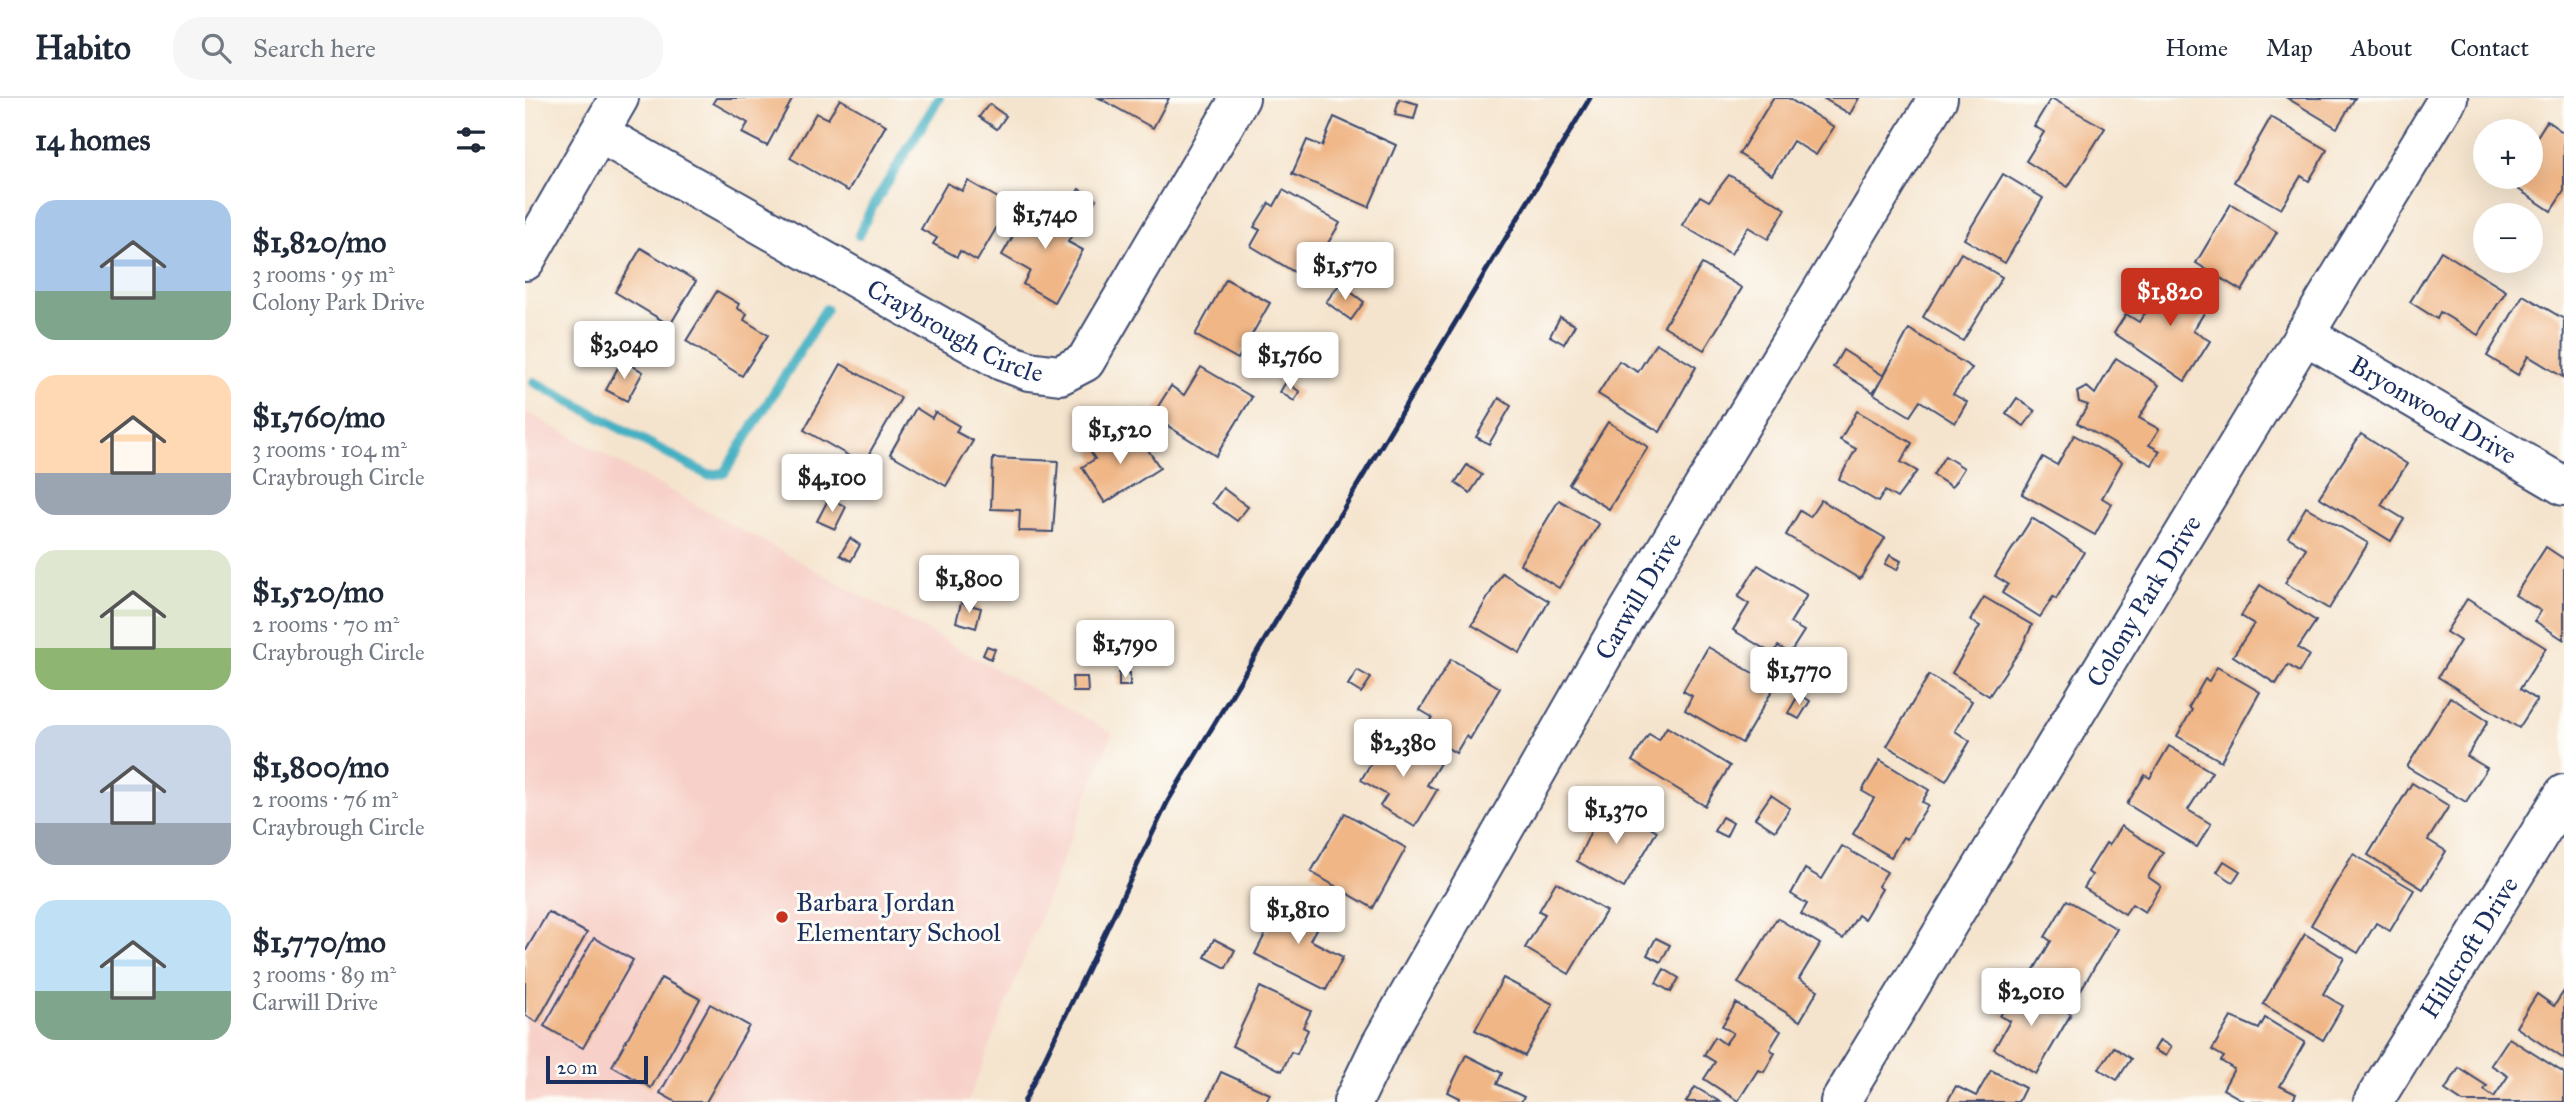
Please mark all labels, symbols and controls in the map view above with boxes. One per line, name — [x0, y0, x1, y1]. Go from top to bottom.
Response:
search box — [173, 17, 663, 80]
text: Habito — [35, 28, 131, 68]
icon: search — [197, 29, 235, 67]
text: Search here — [253, 32, 376, 64]
text: Home — [2165, 33, 2228, 63]
text: Map — [2266, 33, 2313, 63]
text: About — [2351, 33, 2412, 63]
text: Contact — [2450, 33, 2529, 63]
map controls — [2473, 119, 2543, 273]
button: + — [2473, 119, 2543, 189]
icon: filters — [452, 121, 490, 159]
text: 14 homes — [35, 122, 150, 158]
pin: $1,740 — [988, 192, 1102, 251]
text: $1,740 — [1012, 200, 1078, 228]
button: − — [2473, 203, 2543, 273]
text: $1,820/mo — [252, 224, 386, 260]
icon: home — [91, 228, 175, 312]
pin: $1,570 — [1288, 242, 1402, 302]
text: $1,570 — [1313, 251, 1377, 279]
text: 3 rooms · 95 m² — [252, 260, 395, 288]
pin: $1,820 — [2113, 268, 2227, 328]
street label: Craybrough Circle — [861, 272, 1045, 389]
text: $1,820 — [2137, 277, 2203, 305]
text: Colony Park Drive — [252, 288, 425, 316]
pin: $3,040 — [567, 322, 681, 381]
text: $3,040 — [590, 330, 658, 358]
pin: $1,760 — [1233, 332, 1347, 392]
text: $1,760 — [1258, 341, 1322, 369]
street label: Bryonwood Drive — [2344, 348, 2523, 471]
text: $1,760/mo — [252, 399, 385, 435]
icon: home — [91, 403, 175, 487]
pin: $1,520 — [1063, 406, 1177, 466]
text: $1,520 — [1088, 415, 1152, 443]
text: 3 rooms · 104 m² — [252, 435, 407, 463]
pin: $4,100 — [775, 454, 889, 514]
text: Craybrough Circle — [252, 463, 425, 491]
text: $4,100 — [798, 463, 866, 491]
street label: Colony Park Drive — [2079, 509, 2208, 693]
street label: Carwill Drive — [1588, 526, 1688, 665]
pin: $1,800 — [912, 556, 1026, 615]
text: $1,800 — [935, 564, 1003, 592]
text: $1,520/mo — [252, 574, 384, 610]
icon: home — [91, 578, 175, 662]
text: 2 rooms · 70 m² — [252, 610, 400, 638]
pin: $1,790 — [1068, 620, 1182, 680]
text: $1,790 — [1092, 629, 1158, 657]
text: Craybrough Circle — [252, 638, 425, 666]
pin: $1,770 — [1742, 648, 1856, 707]
text: $1,770 — [1766, 656, 1832, 684]
pin: $2,380 — [1346, 720, 1460, 779]
text: $2,380 — [1370, 728, 1436, 756]
text: $1,800/mo — [252, 749, 389, 785]
icon: home — [91, 753, 175, 837]
text: 2 rooms · 76 m² — [252, 785, 398, 813]
pin: $1,370 — [1559, 786, 1673, 846]
text: $1,370 — [1584, 795, 1648, 823]
text: Craybrough Circle — [252, 813, 425, 841]
street label: Hillcroft Drive — [2413, 870, 2525, 1024]
place label: Barbara Jordan Elementary School — [796, 886, 1000, 948]
pin: $1,810 — [1241, 886, 1355, 946]
text: $1,810 — [1266, 895, 1330, 923]
marker: Barbara Jordan Elementary School — [774, 909, 790, 925]
text: $1,770/mo — [252, 924, 386, 960]
icon: home — [91, 928, 175, 1012]
text: 3 rooms · 89 m² — [252, 960, 396, 988]
pin: $2,010 — [1974, 968, 2088, 1028]
text: $2,010 — [1997, 977, 2065, 1005]
text: Carwill Drive — [252, 988, 378, 1016]
scale bar — [546, 1053, 647, 1085]
text: 20 m — [557, 1056, 598, 1079]

